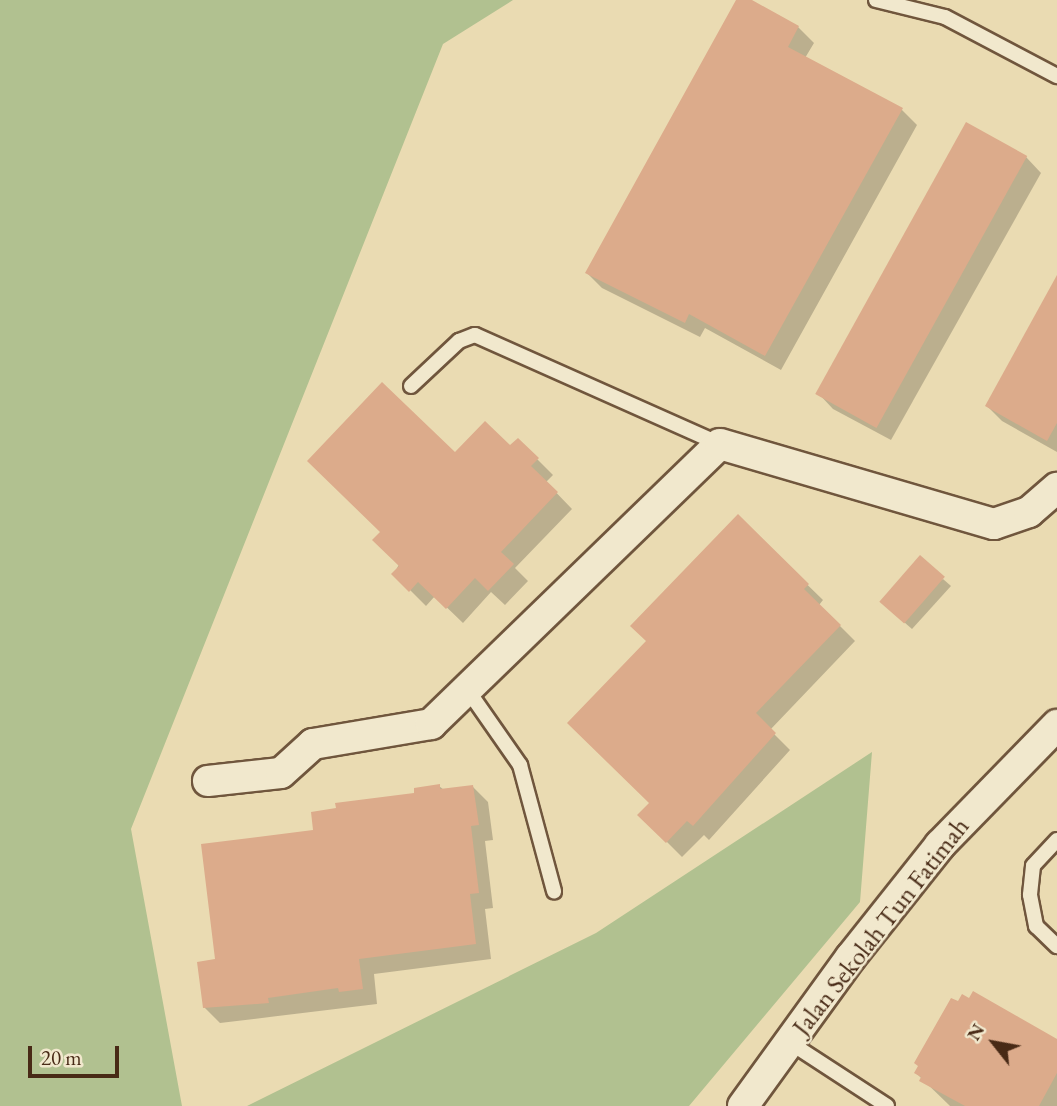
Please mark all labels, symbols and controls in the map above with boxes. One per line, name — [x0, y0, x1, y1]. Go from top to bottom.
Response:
street label: Jalan Sekolah Tun Fatimah — [786, 812, 976, 1042]
north arrow — [959, 1008, 1029, 1078]
text: N — [961, 1019, 990, 1045]
scale bar — [32, 1032, 122, 1076]
text: 20 m — [41, 1044, 82, 1071]

